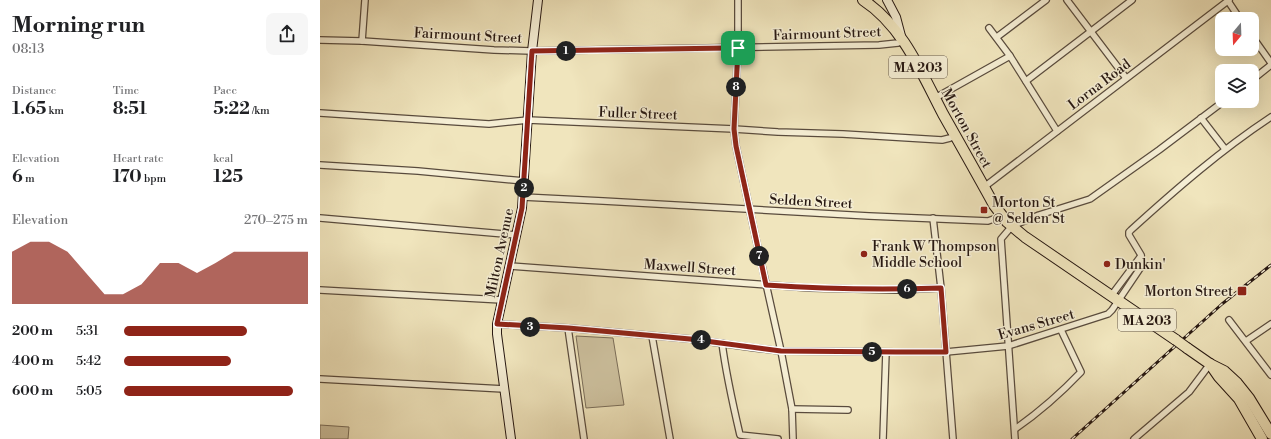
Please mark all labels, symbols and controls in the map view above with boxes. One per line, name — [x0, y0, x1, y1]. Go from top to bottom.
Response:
text: Morning run — [12, 12, 145, 39]
north arrow — [1215, 12, 1259, 56]
map controls — [1215, 12, 1259, 108]
button: share — [266, 13, 308, 55]
street label: Fairmount Street — [772, 23, 882, 45]
street label: Fairmount Street — [413, 24, 523, 48]
pin — [721, 31, 755, 65]
icon: arrive — [727, 37, 749, 59]
text: 08:13 — [12, 41, 44, 57]
pin: 1 — [556, 41, 576, 61]
text: 1 — [563, 44, 569, 58]
street label: Lorna Road — [1065, 55, 1135, 114]
road number: MA 203 — [889, 56, 947, 78]
button: layers — [1215, 64, 1259, 108]
pin: 8 — [726, 77, 746, 97]
text: 8 — [732, 80, 740, 94]
text: Distance — [12, 84, 56, 98]
text: Time — [113, 84, 139, 98]
text: Pace — [213, 84, 237, 98]
street label: Morton Street — [937, 85, 995, 172]
text: 1.65 — [12, 98, 46, 120]
text: 8:51 — [113, 98, 147, 120]
text: 5:22 — [213, 98, 250, 120]
text: km — [46, 104, 64, 118]
text: /km — [250, 104, 270, 118]
street label: Fuller Street — [598, 104, 678, 124]
text: Elevation — [12, 152, 60, 166]
text: Heart rate — [113, 152, 163, 166]
text: kcal — [213, 152, 233, 166]
text: 6 — [12, 166, 23, 188]
text: 170 — [113, 166, 142, 188]
text: 125 — [213, 166, 243, 188]
text: m — [23, 172, 35, 186]
text: bpm — [142, 172, 166, 186]
pin: 2 — [514, 178, 534, 198]
text: 2 — [521, 181, 527, 195]
street label: Selden Street — [769, 191, 853, 213]
place label: Morton St @ Selden St — [992, 194, 1065, 228]
marker: Morton St @ Selden St — [979, 205, 989, 215]
street label: Milton Avenue — [482, 207, 518, 300]
text: Elevation — [12, 212, 68, 228]
text: 270–275 m — [244, 212, 308, 228]
place label: Frank W Thompson Middle School — [872, 238, 997, 272]
pin: 7 — [749, 246, 769, 266]
text: 7 — [756, 249, 762, 263]
marker: Frank W Thompson Middle School — [859, 249, 869, 259]
street label: Maxwell Street — [643, 256, 737, 280]
place label: Dunkin' — [1115, 256, 1166, 274]
marker: Dunkin' — [1102, 259, 1112, 269]
pin: 6 — [897, 279, 917, 299]
text: 6 — [904, 282, 910, 296]
place label: Morton Street — [1144, 283, 1233, 301]
marker: Morton Street — [1236, 285, 1248, 297]
street label: Evans Street — [996, 305, 1077, 344]
road number: MA 203 — [1118, 309, 1176, 331]
pin: 3 — [520, 317, 540, 337]
text: 3 — [527, 320, 533, 334]
text: 200 m — [12, 323, 53, 339]
text: 5:31 — [76, 323, 99, 339]
pin: 4 — [691, 330, 711, 350]
text: 4 — [697, 333, 705, 347]
pin: 5 — [862, 342, 882, 362]
text: 5 — [869, 345, 875, 359]
text: 400 m — [12, 353, 54, 369]
text: 5:42 — [76, 353, 101, 369]
text: 600 m — [12, 383, 53, 399]
text: 5:05 — [76, 383, 102, 399]

